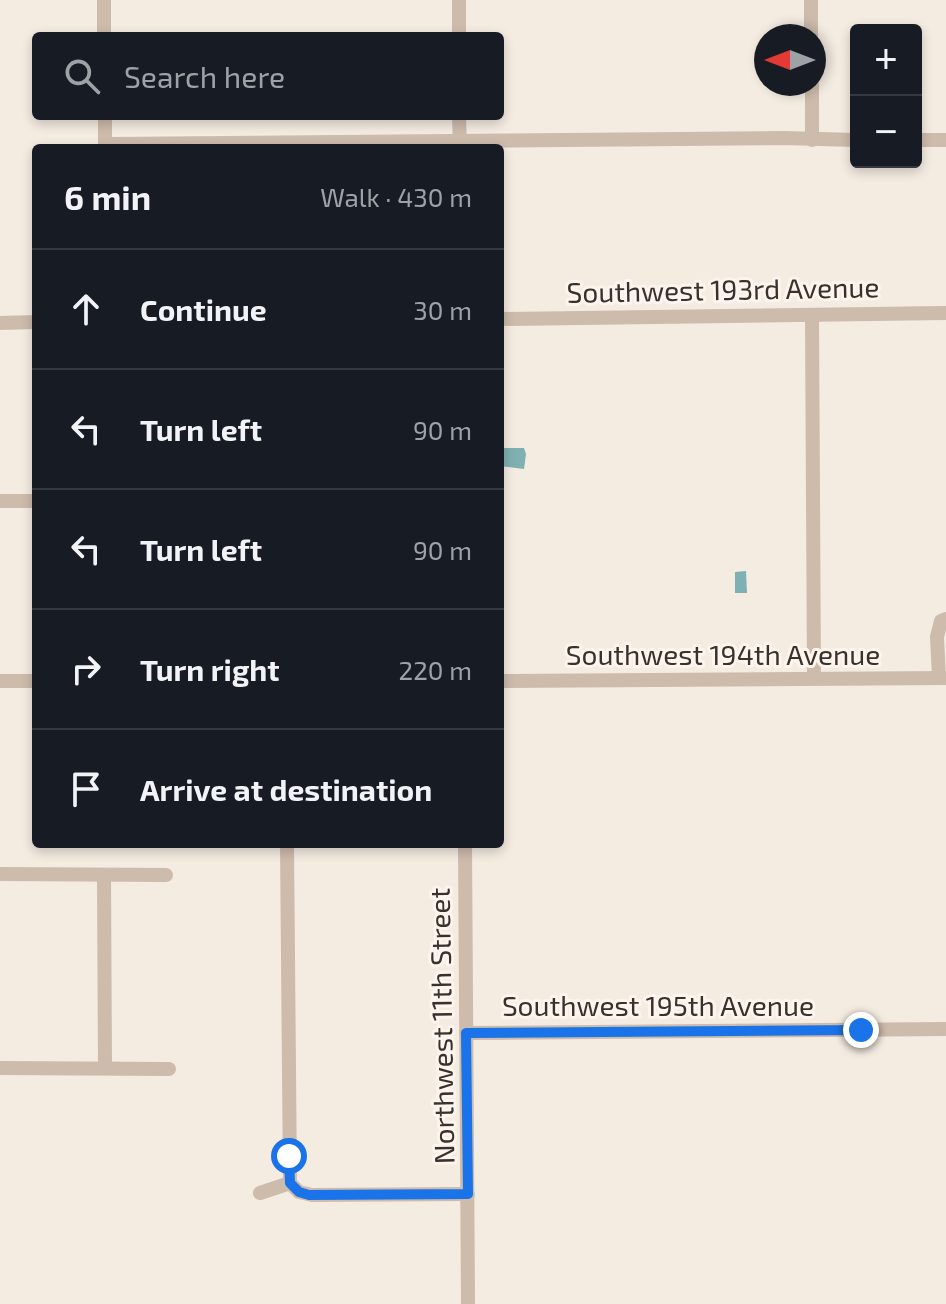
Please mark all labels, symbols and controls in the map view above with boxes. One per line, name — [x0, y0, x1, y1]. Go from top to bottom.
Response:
north arrow — [754, 24, 826, 96]
map controls — [850, 24, 922, 168]
button: + — [850, 24, 922, 96]
search box — [32, 32, 504, 120]
icon: search — [60, 54, 104, 98]
text: Search here — [124, 58, 285, 94]
button: − — [850, 96, 922, 168]
text: 6 min — [64, 176, 151, 217]
text: Walk · 430 m — [320, 181, 472, 212]
street label: Southwest 193rd Avenue — [566, 269, 880, 309]
icon: ahead — [64, 287, 108, 331]
text: Continue — [140, 291, 267, 327]
text: 30 m — [413, 294, 472, 325]
icon: left — [64, 407, 108, 451]
text: Turn left — [140, 411, 262, 447]
text: 90 m — [413, 414, 472, 445]
icon: left — [64, 527, 108, 571]
text: Turn left — [140, 531, 262, 567]
text: 90 m — [413, 534, 472, 565]
street label: Southwest 194th Avenue — [566, 637, 880, 671]
icon: right — [64, 647, 108, 691]
text: Turn right — [140, 651, 280, 687]
text: 220 m — [399, 654, 472, 685]
icon: arrive — [64, 767, 108, 811]
text: Arrive at destination — [140, 771, 432, 807]
street label: Northwest 11th Street — [422, 888, 460, 1164]
street label: Southwest 195th Avenue — [502, 988, 814, 1022]
route end — [843, 1012, 879, 1048]
route start — [271, 1138, 307, 1174]

